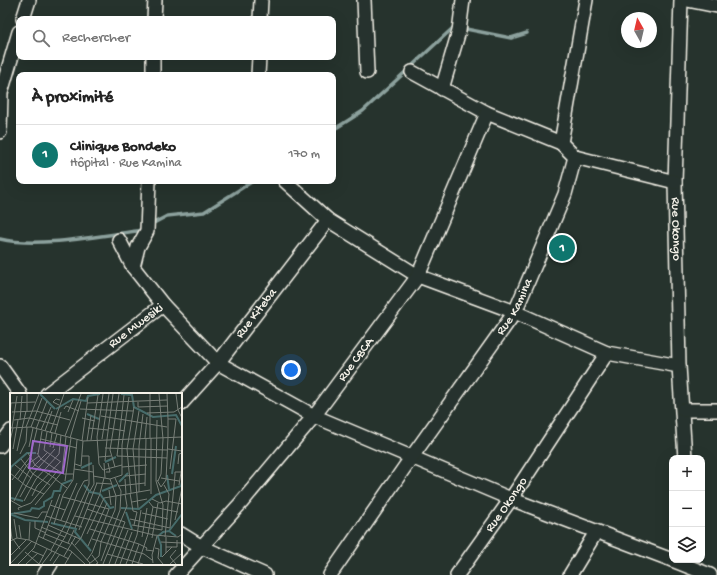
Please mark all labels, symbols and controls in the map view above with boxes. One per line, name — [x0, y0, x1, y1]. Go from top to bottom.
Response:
north arrow — [621, 12, 657, 48]
search box — [16, 16, 336, 60]
icon: search — [30, 27, 52, 49]
text: Rechercher — [62, 29, 130, 47]
text: À proximité — [32, 88, 113, 108]
text: Clinique Bondeko — [70, 138, 176, 156]
text: 1 — [42, 147, 48, 162]
text: 170 m — [288, 147, 320, 162]
text: Hôpital · Rue Kamina — [70, 156, 182, 171]
street label: Rue Okongo — [668, 197, 684, 261]
pin: 1 — [549, 233, 575, 263]
street label: Rue Kamina — [493, 275, 536, 338]
street label: Rue Kiteba — [232, 285, 281, 341]
street label: Rue Mwesiki — [106, 300, 166, 352]
street label: Rue CBCA — [335, 333, 378, 384]
your location — [281, 360, 301, 380]
inset map — [10, 393, 182, 565]
map controls — [669, 455, 705, 563]
button: + — [669, 455, 705, 491]
street label: Rue Okongo — [482, 474, 531, 535]
button: − — [669, 491, 705, 527]
button: layers — [669, 527, 705, 563]

